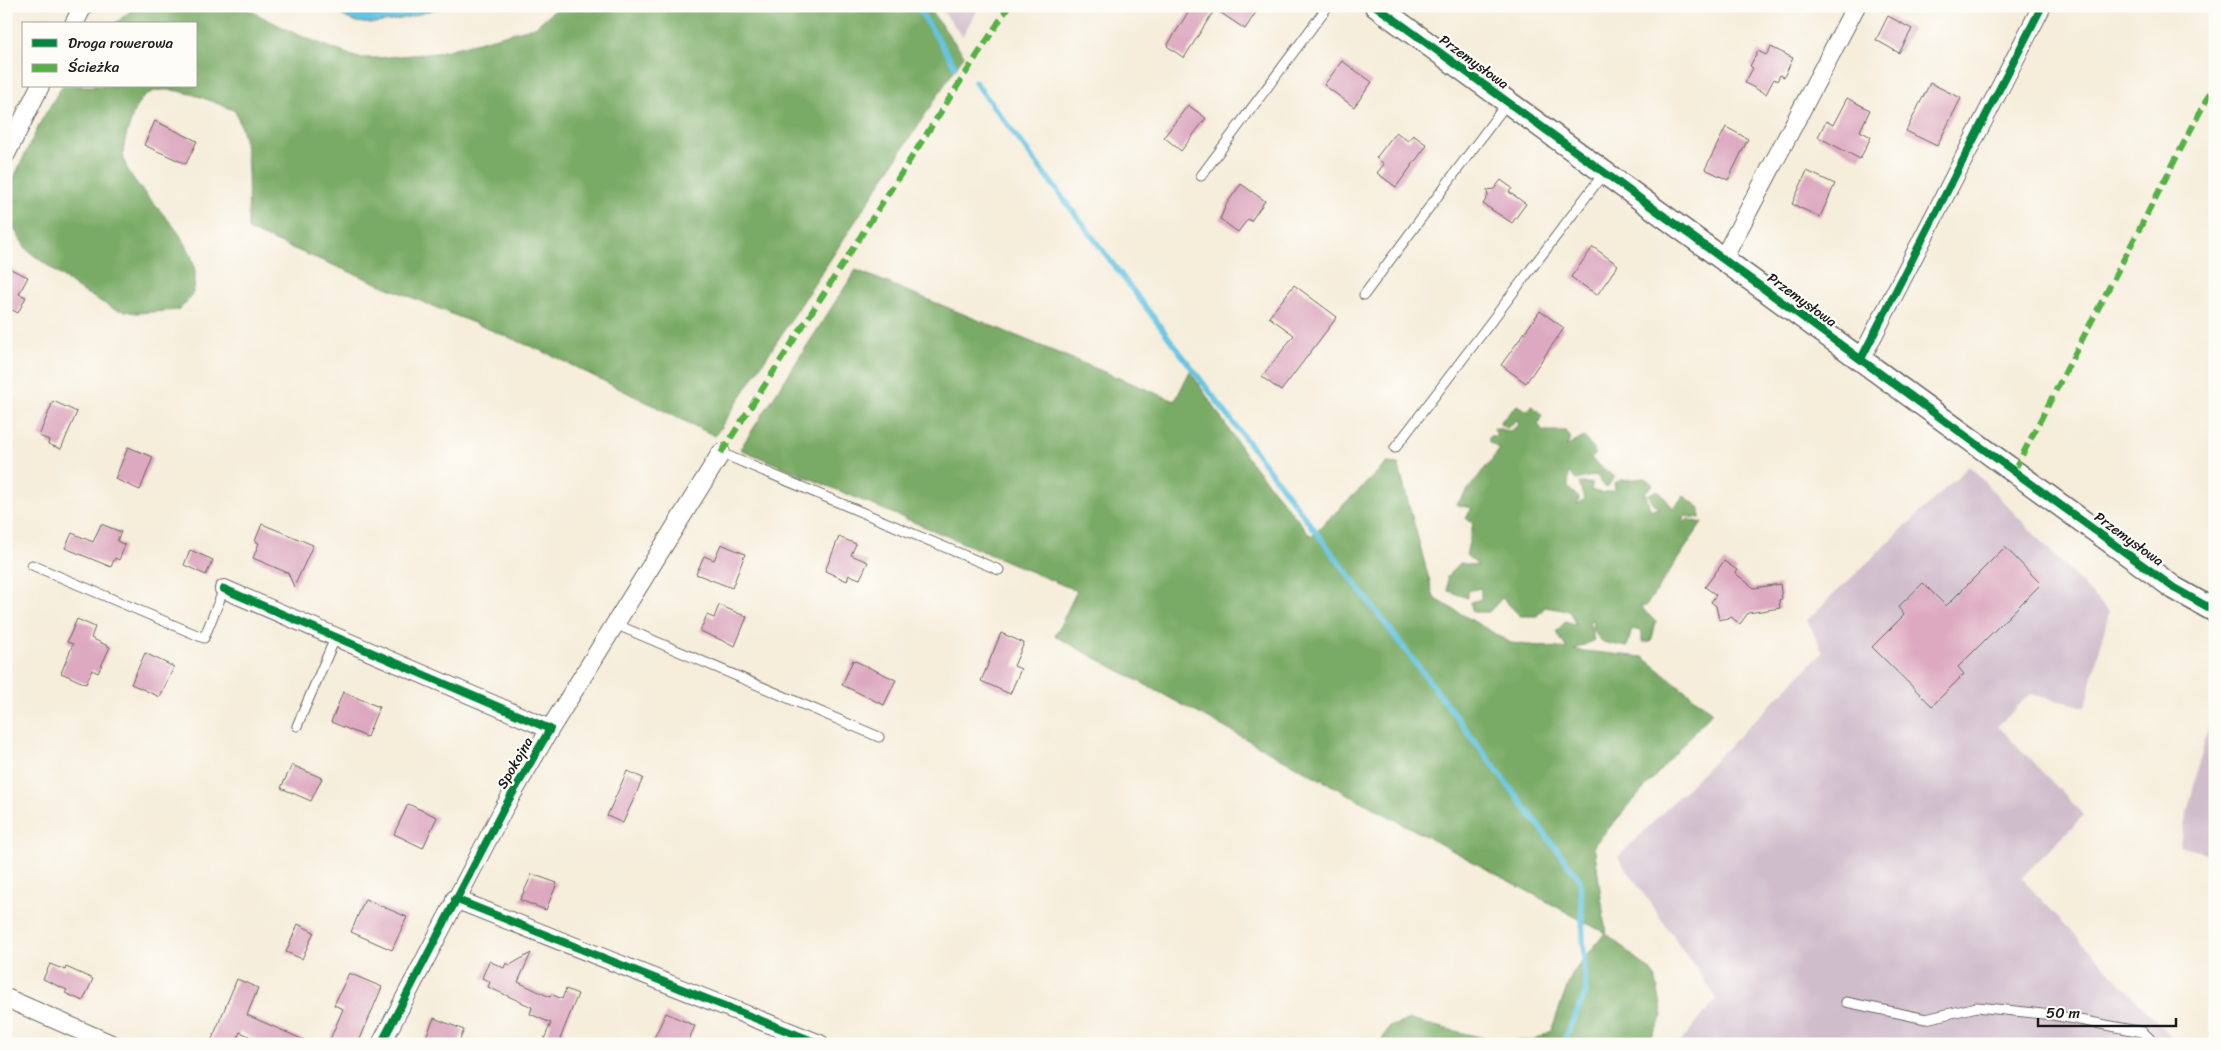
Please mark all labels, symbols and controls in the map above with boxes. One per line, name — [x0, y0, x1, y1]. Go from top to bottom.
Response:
legend — [22, 22, 198, 88]
street label: Przemysłowa — [1434, 28, 1514, 96]
text: Droga rowerowa — [68, 30, 174, 56]
text: Ścieżka — [68, 54, 120, 80]
street label: Przemysłowa — [1762, 266, 1842, 334]
street label: Przemysłowa — [2089, 505, 2169, 573]
street label: Spokojna — [490, 732, 540, 794]
scale bar — [2038, 995, 2176, 1027]
text: 50 m — [2046, 1000, 2081, 1026]

